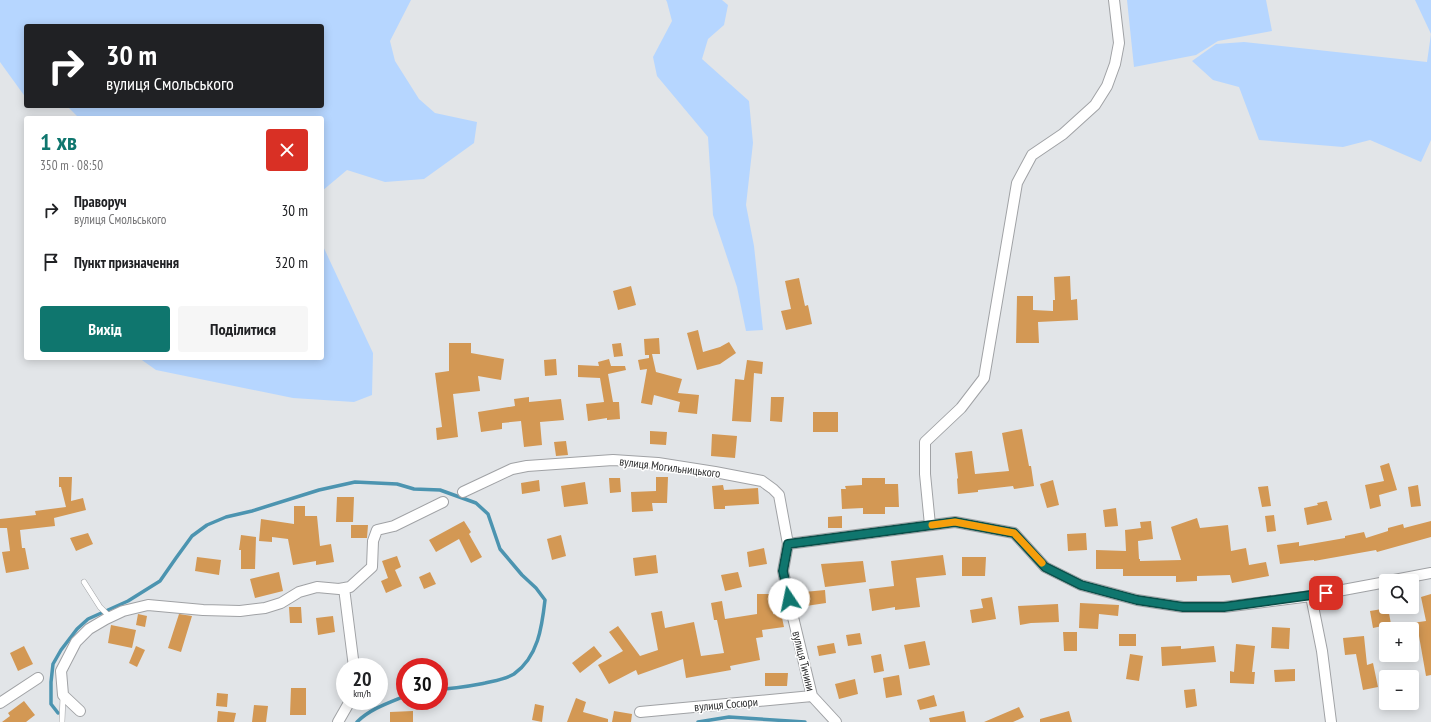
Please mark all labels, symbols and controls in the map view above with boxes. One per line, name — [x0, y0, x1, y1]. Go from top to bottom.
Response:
text: 30 m — [106, 36, 157, 73]
icon: right — [40, 40, 92, 92]
text: вулиця Смольського — [106, 72, 234, 95]
text: 1 хв — [40, 126, 77, 157]
button: close — [266, 129, 308, 171]
text: 350 m · 08:50 — [40, 157, 103, 174]
text: Праворуч — [74, 192, 127, 211]
icon: right — [40, 199, 62, 221]
text: 30 m — [282, 201, 308, 220]
text: вулиця Смольського — [74, 211, 166, 228]
icon: arrive — [40, 251, 62, 273]
text: Пункт призначення — [74, 253, 179, 272]
text: 320 m — [275, 253, 308, 272]
button: Вихід — [40, 306, 170, 352]
button: Поділитися — [178, 306, 308, 352]
street label: вулиця Могильницького — [619, 453, 721, 481]
map controls — [1379, 574, 1419, 710]
button: search — [1379, 574, 1419, 614]
pin — [1309, 576, 1343, 610]
position arrow — [768, 578, 810, 620]
icon: arrive — [1315, 582, 1337, 604]
button: + — [1379, 622, 1419, 662]
street label: вулиця Тичини — [789, 629, 819, 693]
speed limit sign: 30 — [396, 658, 448, 710]
text: 20 — [352, 666, 372, 692]
button: − — [1379, 670, 1419, 710]
text: km/h — [353, 687, 371, 700]
street label: вулиця Сосюри — [694, 694, 758, 714]

